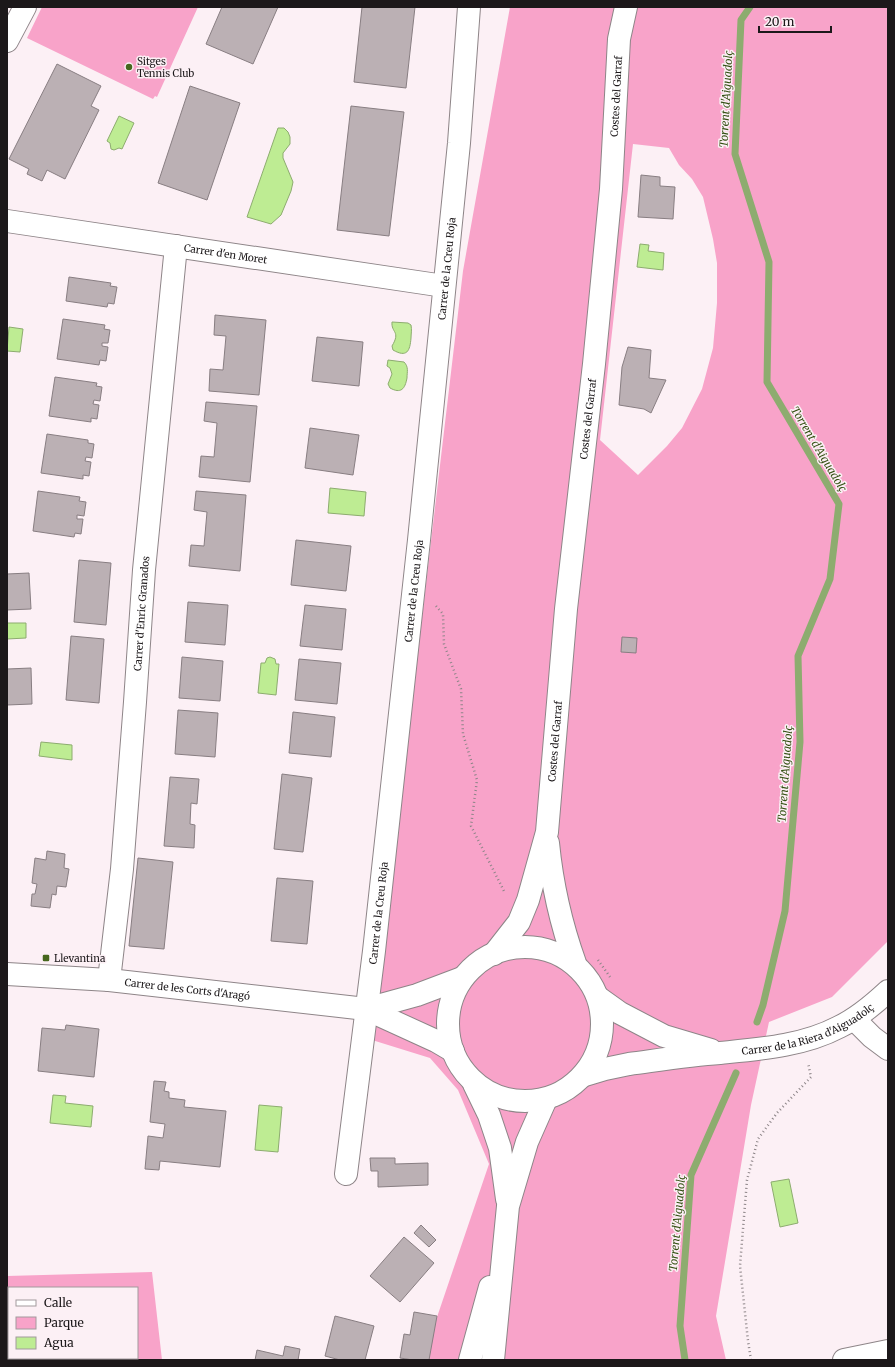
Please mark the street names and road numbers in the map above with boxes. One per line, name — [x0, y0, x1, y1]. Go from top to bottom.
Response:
street label: Costes del Garraf — [608, 54, 625, 137]
street label: Carrer de la Creu Roja — [435, 216, 459, 321]
street label: Carrer d'en Moret — [183, 241, 268, 267]
street label: Costes del Garraf — [577, 377, 599, 460]
street label: Carrer de la Creu Roja — [402, 538, 426, 643]
street label: Carrer d'Enric Granados — [131, 555, 152, 672]
street label: Costes del Garraf — [545, 699, 565, 782]
street label: Carrer de la Creu Roja — [366, 860, 391, 965]
street label: Carrer de les Corts d'Aragó — [124, 976, 251, 1003]
street label: Carrer de la Riera d'Aiguadolç — [741, 1001, 876, 1058]

